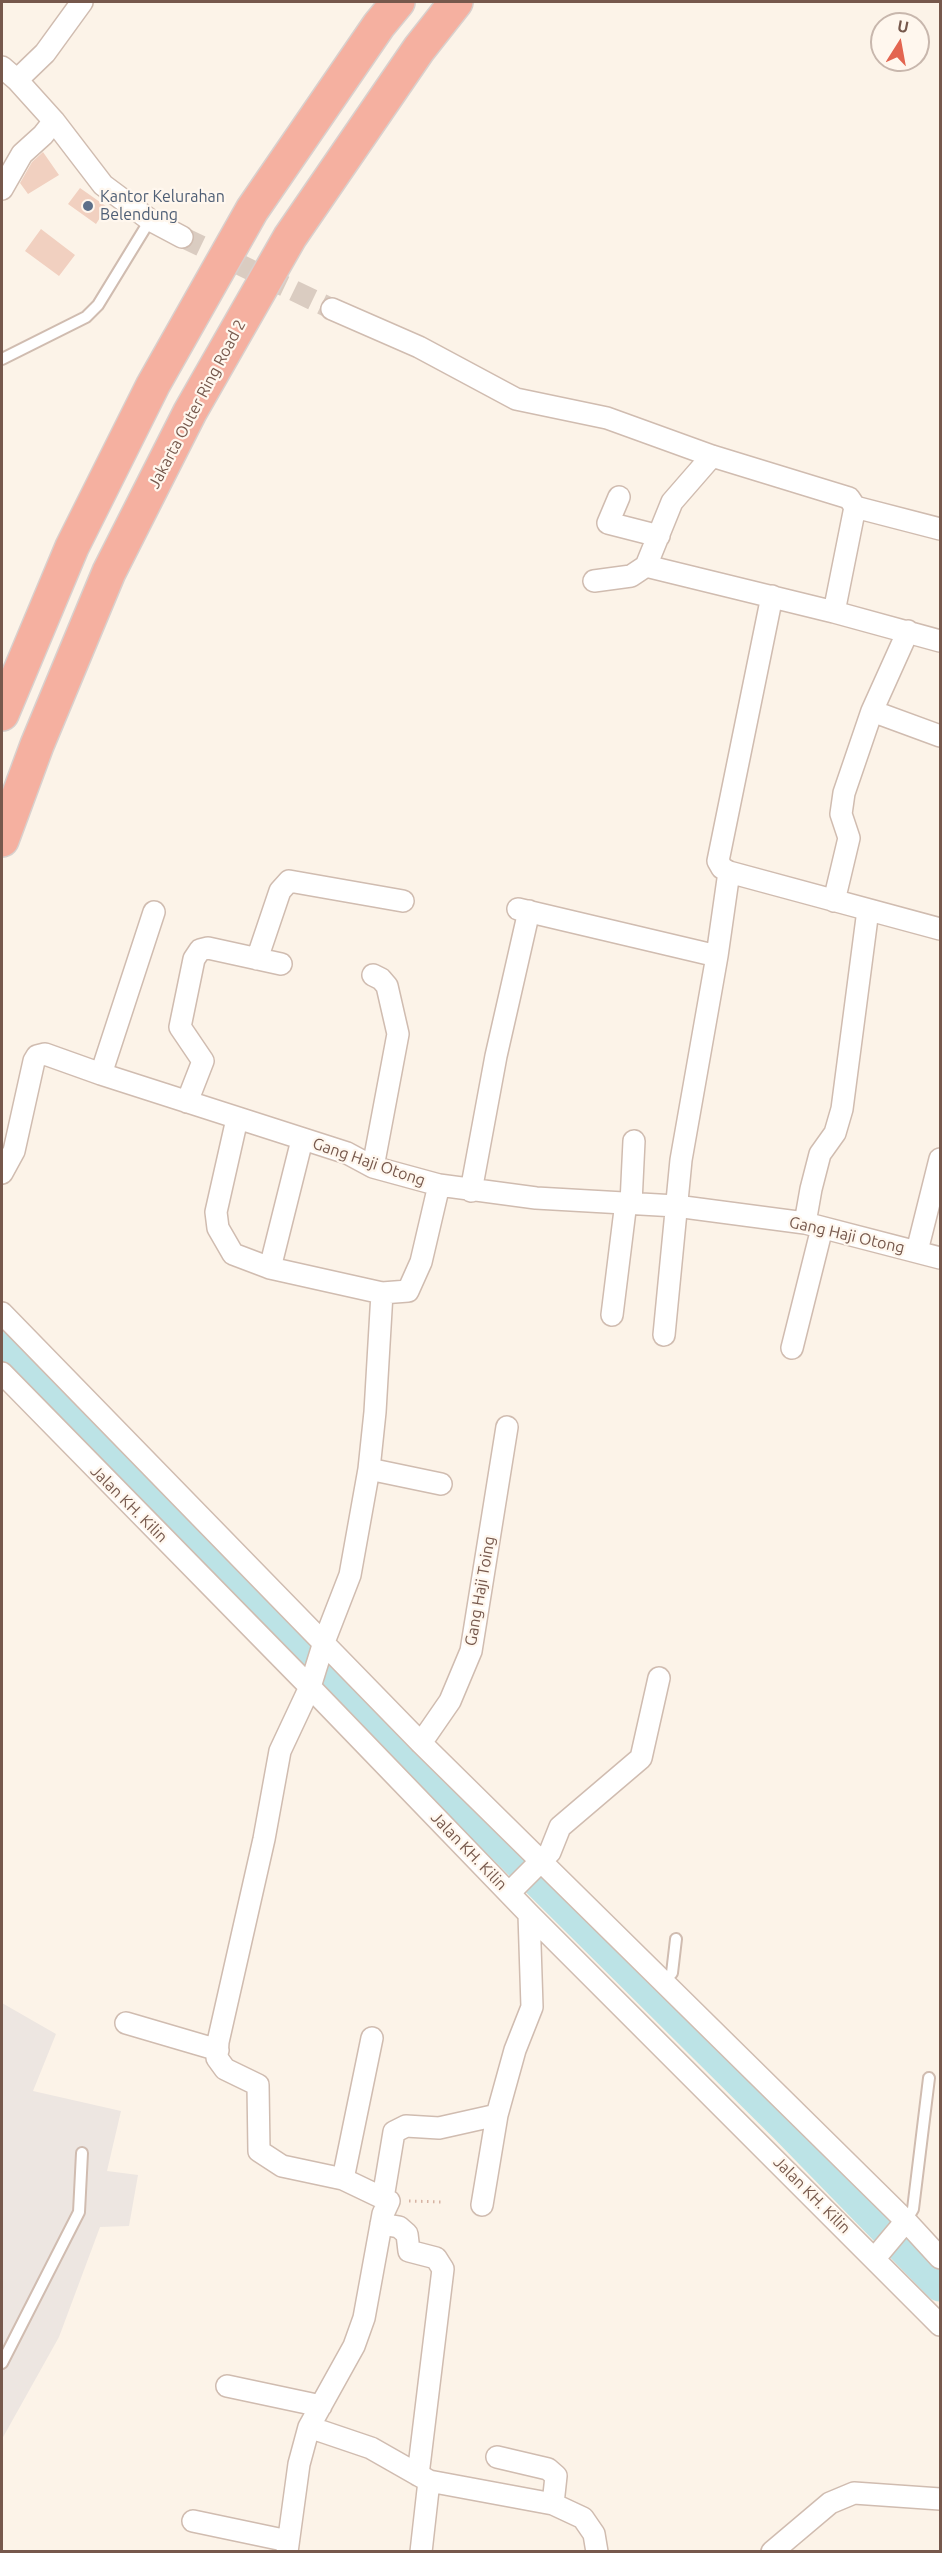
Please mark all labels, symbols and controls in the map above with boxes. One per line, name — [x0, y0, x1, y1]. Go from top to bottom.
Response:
north arrow — [870, 12, 930, 72]
text: U — [896, 16, 910, 36]
place label: Kantor Kelurahan Belendung — [100, 187, 225, 225]
marker: Kantor Kelurahan Belendung — [81, 199, 95, 213]
street label: Jakarta Outer Ring Road 2 — [144, 316, 250, 492]
street label: Gang Haji Otong — [310, 1134, 428, 1190]
street label: Gang Haji Otong — [787, 1212, 907, 1258]
street label: Jalan KH. Kilin — [87, 1462, 171, 1546]
street label: Gang Haji Toing — [461, 1534, 499, 1648]
street label: Jalan KH. Kilin — [427, 1808, 511, 1894]
street label: Jalan KH. Kilin — [770, 2153, 854, 2237]

